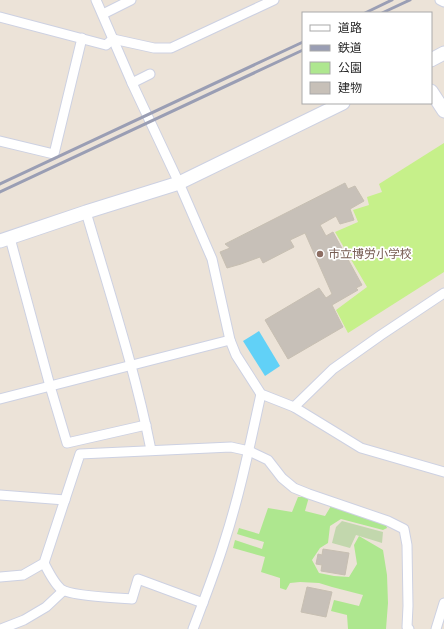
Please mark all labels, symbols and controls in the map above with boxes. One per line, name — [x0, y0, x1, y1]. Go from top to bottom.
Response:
legend — [302, 12, 432, 104]
text: 道路 — [338, 20, 362, 37]
text: 鉄道 — [338, 40, 362, 57]
text: 公園 — [338, 60, 362, 77]
text: 建物 — [338, 80, 362, 97]
place label: 市立博労小学校 — [328, 246, 412, 263]
marker: 市立博労小学校 — [315, 249, 325, 259]

